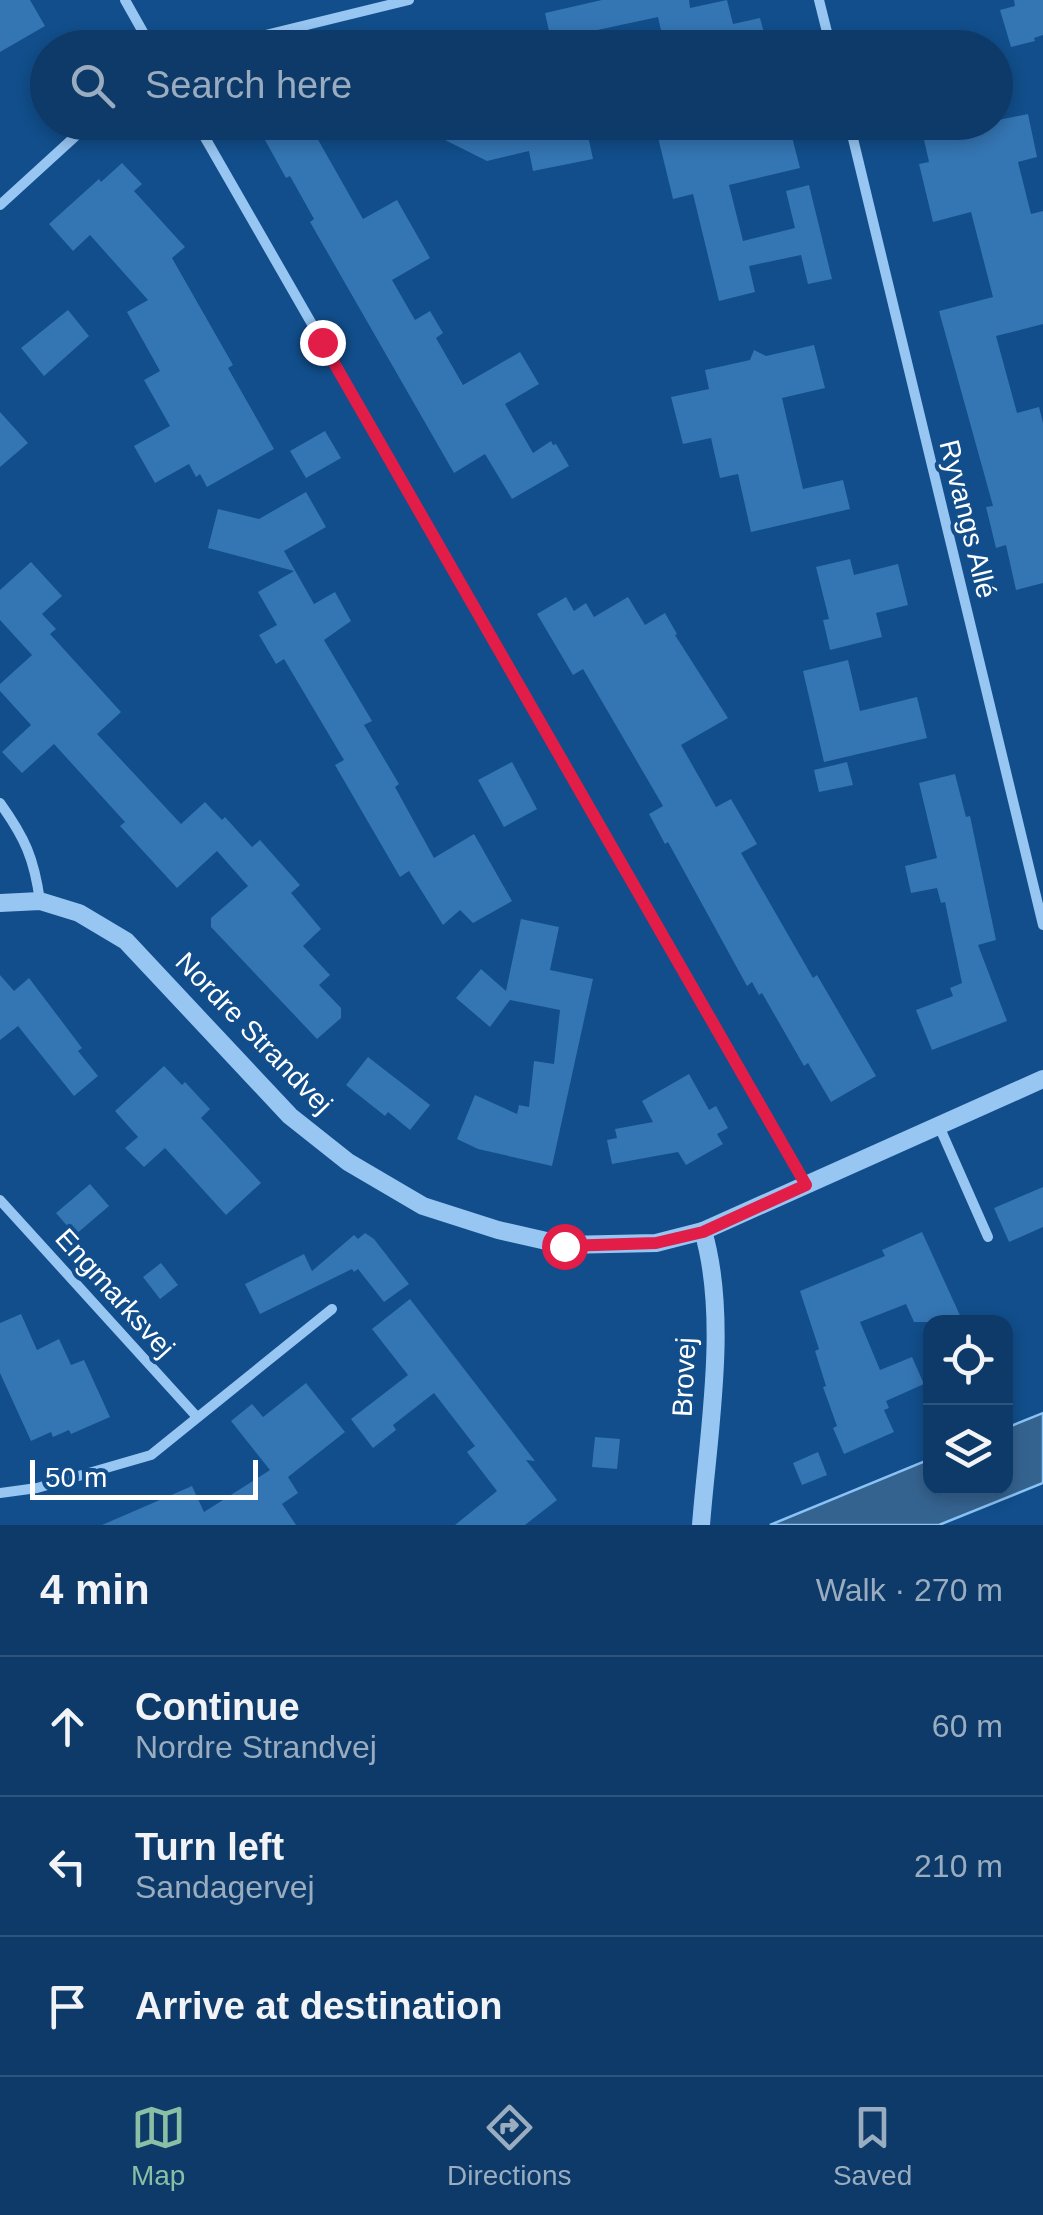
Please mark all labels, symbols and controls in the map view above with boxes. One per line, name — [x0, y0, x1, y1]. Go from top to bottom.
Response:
search box — [30, 30, 1013, 140]
icon: search — [65, 58, 120, 113]
text: Search here — [145, 64, 352, 106]
route end — [300, 320, 346, 366]
street label: Ryvangs Allé — [933, 437, 1003, 601]
street label: Nordre Strandvej — [169, 946, 339, 1120]
street label: Engmarksvej — [49, 1222, 181, 1364]
route start — [542, 1224, 588, 1270]
map controls — [923, 1315, 1013, 1495]
button: locate — [923, 1315, 1013, 1405]
street label: Brovej — [666, 1337, 702, 1417]
button: layers — [923, 1405, 1013, 1495]
scale bar — [30, 1455, 258, 1500]
text: 50 m — [45, 1462, 107, 1493]
text: 4 min — [40, 1566, 150, 1613]
text: Walk · 270 m — [816, 1572, 1003, 1608]
text: Continue — [135, 1686, 300, 1728]
icon: ahead — [40, 1699, 95, 1754]
text: 60 m — [932, 1708, 1003, 1744]
text: Nordre Strandvej — [135, 1729, 377, 1765]
text: Turn left — [135, 1826, 284, 1868]
icon: left — [40, 1839, 95, 1894]
text: 210 m — [914, 1848, 1003, 1884]
text: Sandagervej — [135, 1869, 315, 1905]
icon: arrive — [40, 1979, 95, 2034]
text: Arrive at destination — [135, 1985, 502, 2027]
tab: Map — [131, 2100, 186, 2192]
tab: Directions — [447, 2100, 572, 2192]
tab: Saved — [833, 2100, 912, 2192]

